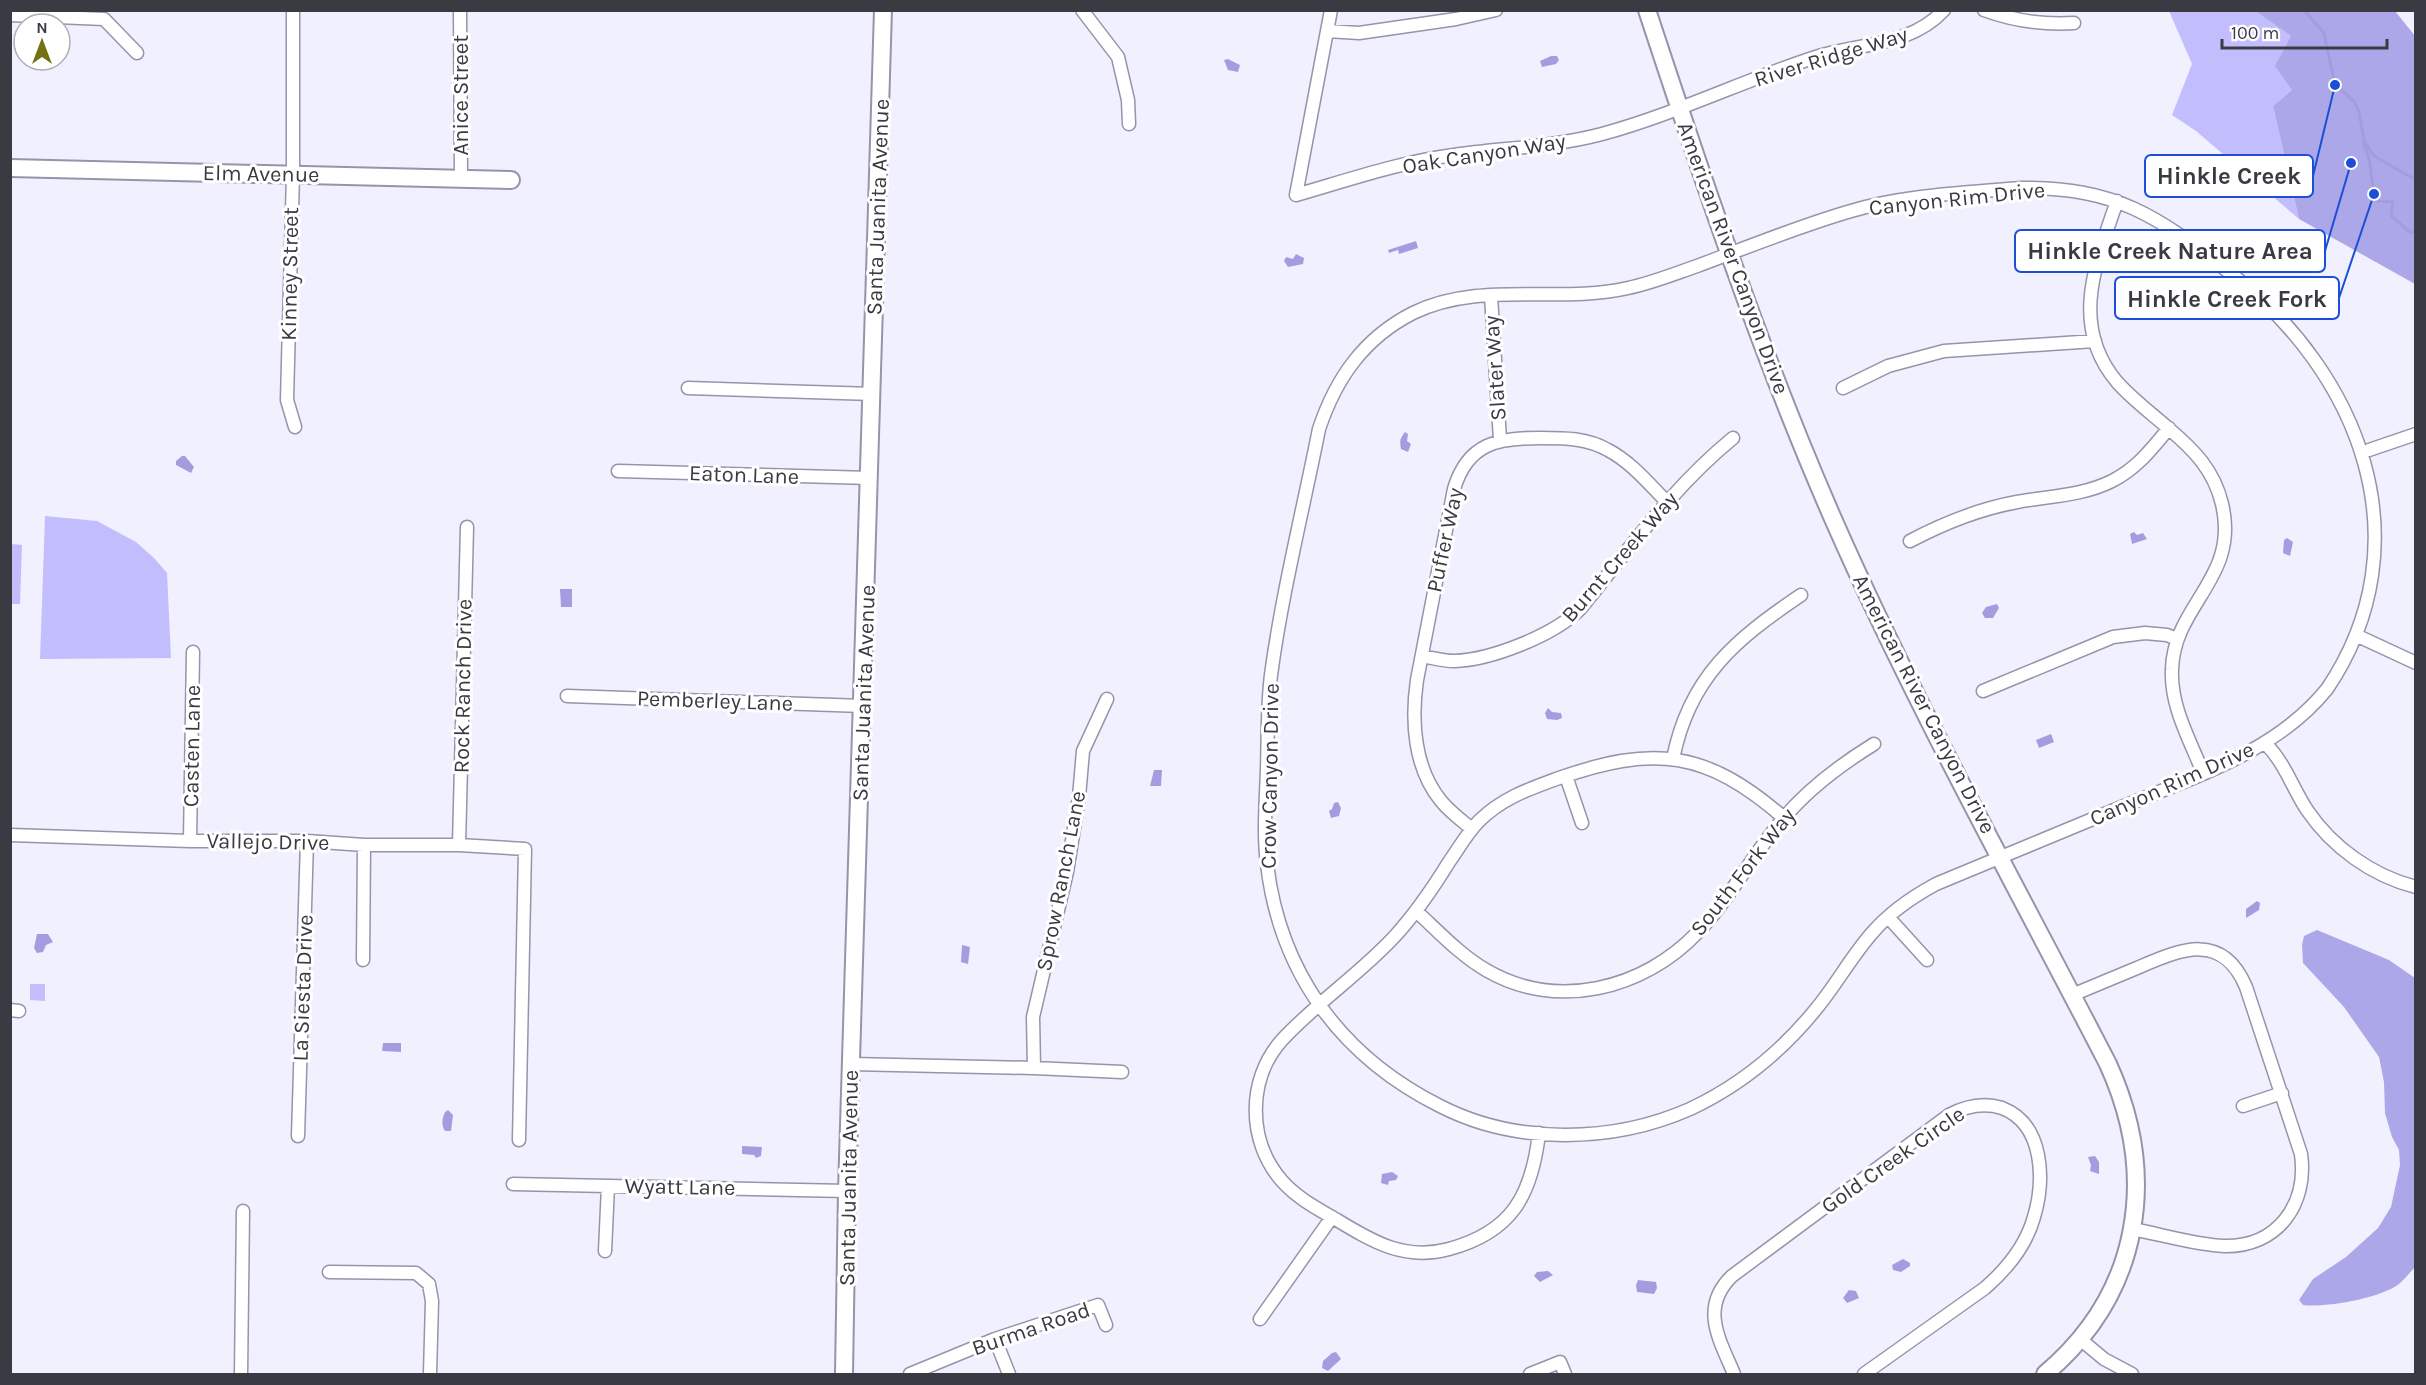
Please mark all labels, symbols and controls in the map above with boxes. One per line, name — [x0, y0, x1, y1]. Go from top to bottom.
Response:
north arrow — [12, 12, 72, 72]
scale bar — [2222, 12, 2387, 50]
text: N — [36, 18, 48, 37]
street label: River Ridge Way — [1751, 21, 1911, 93]
text: 100 m — [2231, 22, 2279, 44]
street label: Anice Street — [448, 35, 474, 155]
street label: Santa Juanita Avenue — [861, 98, 895, 316]
street label: American River Canyon Drive — [1672, 118, 1794, 398]
street label: Oak Canyon Way — [1401, 128, 1567, 180]
callout: Hinkle Creek — [2145, 155, 2313, 197]
street label: Elm Avenue — [202, 160, 320, 188]
text: Hinkle Creek — [2157, 162, 2301, 190]
street label: Canyon Rim Drive — [1868, 177, 2046, 221]
street label: Kinney Street — [276, 207, 304, 341]
callout: Hinkle Creek Nature Area — [2015, 230, 2325, 272]
text: Hinkle Creek Nature Area — [2027, 237, 2313, 265]
callout: Hinkle Creek Fork — [2115, 277, 2339, 319]
text: Hinkle Creek Fork — [2127, 285, 2327, 313]
street label: Slater Way — [1478, 314, 1512, 422]
street label: Eaton Lane — [688, 460, 800, 490]
street label: Puffer Way — [1421, 485, 1469, 595]
street label: Burnt Creek Way — [1556, 486, 1684, 628]
street label: American River Canyon Drive — [1847, 570, 2001, 838]
street label: Santa Juanita Avenue — [847, 584, 881, 802]
street label: Rock Ranch Drive — [448, 598, 478, 774]
street label: Crow Canyon Drive — [1255, 683, 1285, 869]
street label: Casten Lane — [178, 685, 206, 807]
street label: Pemberley Lane — [636, 685, 794, 717]
street label: Canyon Rim Drive — [2086, 736, 2258, 832]
street label: Sprow Ranch Lane — [1031, 789, 1091, 973]
street label: South Fork Way — [1685, 803, 1801, 941]
street label: Vallejo Drive — [206, 828, 330, 856]
street label: La Siesta Drive — [287, 914, 319, 1062]
street label: Santa Juanita Avenue — [834, 1070, 864, 1286]
street label: Gold Creek Circle — [1816, 1101, 1970, 1219]
street label: Wyatt Lane — [624, 1173, 736, 1201]
street label: Burma Road — [968, 1297, 1094, 1361]

